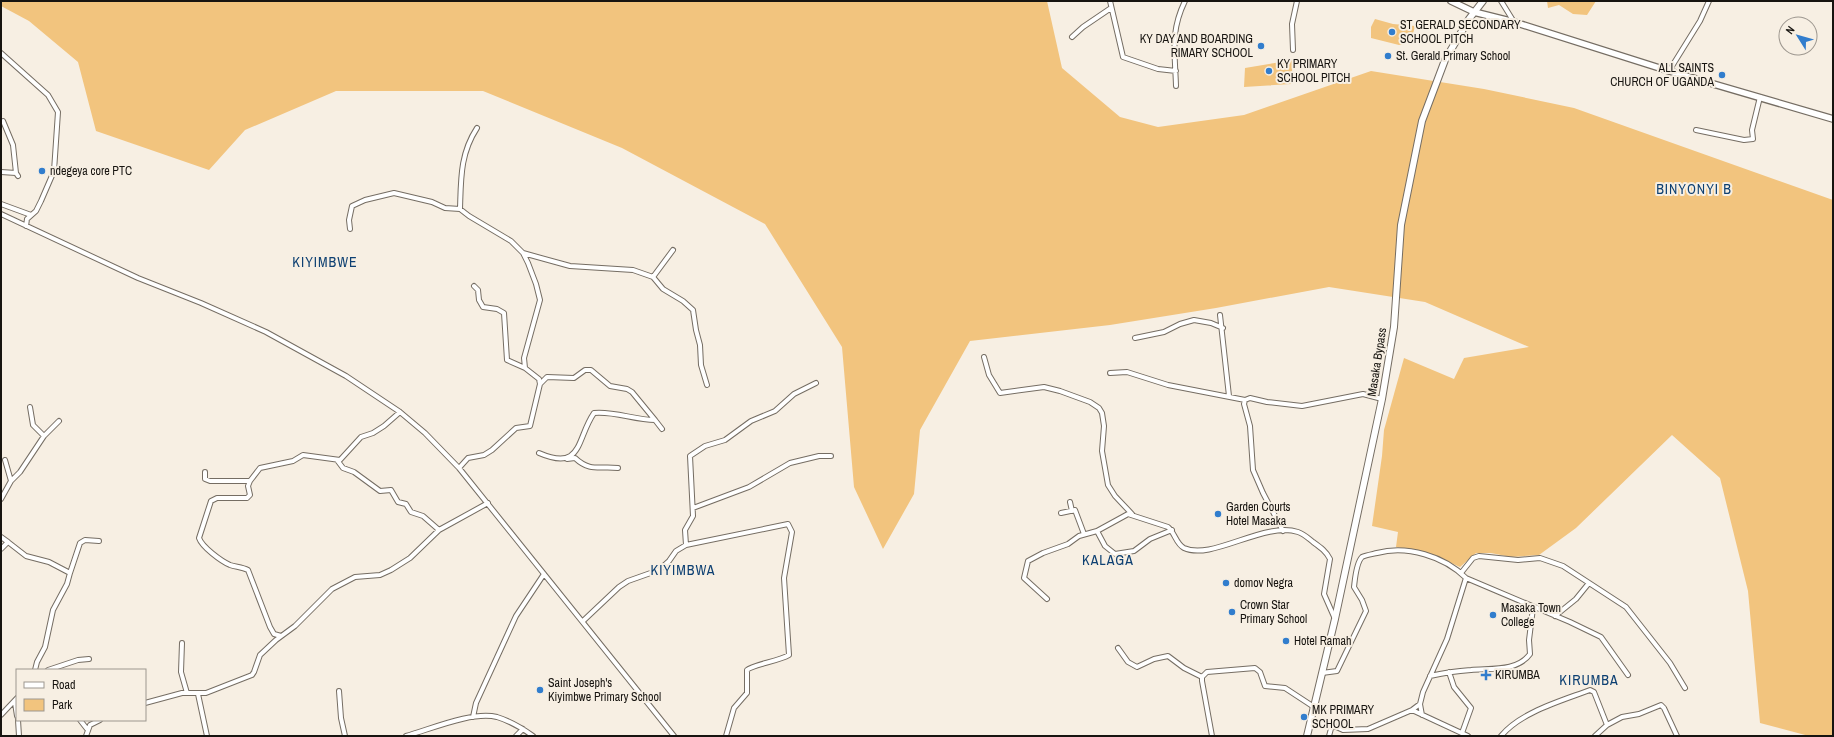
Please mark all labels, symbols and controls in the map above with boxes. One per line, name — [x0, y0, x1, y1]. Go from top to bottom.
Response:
north arrow — [1778, 16, 1818, 56]
place label: ST GERALD SECONDARY SCHOOL PITCH — [1400, 17, 1521, 47]
text: N — [1782, 23, 1798, 37]
marker: ST GERALD SECONDARY SCHOOL PITCH — [1387, 27, 1397, 37]
place label: KY DAY AND BOARDING RIMARY SCHOOL — [1140, 31, 1254, 61]
marker: KY DAY AND BOARDING RIMARY SCHOOL — [1256, 41, 1266, 51]
place label: St. Gerald Primary School — [1396, 48, 1510, 64]
marker: St. Gerald Primary School — [1383, 51, 1393, 61]
place label: KY PRIMARY SCHOOL PITCH — [1277, 56, 1350, 86]
place label: ALL SAINTS CHURCH OF UGANDA — [1610, 60, 1714, 90]
marker: KY PRIMARY SCHOOL PITCH — [1264, 66, 1274, 76]
marker: ALL SAINTS CHURCH OF UGANDA — [1717, 70, 1727, 80]
place label: ndegeya core PTC — [50, 163, 132, 179]
marker: ndegeya core PTC — [37, 166, 47, 176]
district label: BINYONYI B — [1656, 180, 1732, 198]
district label: KIYIMBWE — [292, 253, 358, 271]
street label: Masaka Bypass — [1364, 326, 1390, 398]
place label: Garden Courts Hotel Masaka — [1226, 499, 1291, 529]
marker: Garden Courts Hotel Masaka — [1213, 509, 1223, 519]
district label: KALAGA — [1082, 551, 1134, 569]
district label: KIYIMBWA — [651, 561, 716, 579]
place label: domov Negra — [1234, 575, 1294, 591]
marker: domov Negra — [1221, 578, 1231, 588]
place label: Crown Star Primary School — [1240, 597, 1307, 627]
place label: Masaka Town College — [1501, 600, 1561, 630]
marker: Crown Star Primary School — [1227, 607, 1237, 617]
marker: Masaka Town College — [1488, 610, 1498, 620]
place label: Hotel Ramah — [1294, 633, 1351, 649]
marker: Hotel Ramah — [1281, 636, 1291, 646]
place label: KIRUMBA — [1495, 667, 1540, 683]
legend — [16, 669, 146, 721]
marker: KIRUMBA — [1480, 669, 1492, 681]
district label: KIRUMBA — [1559, 671, 1619, 689]
place label: Saint Joseph's Kiyimbwe Primary School — [548, 675, 661, 705]
text: Road — [52, 677, 76, 693]
marker: Saint Joseph's Kiyimbwe Primary School — [535, 685, 545, 695]
text: Park — [52, 697, 72, 713]
place label: MK PRIMARY SCHOOL — [1312, 702, 1375, 732]
marker: MK PRIMARY SCHOOL — [1299, 712, 1309, 722]

